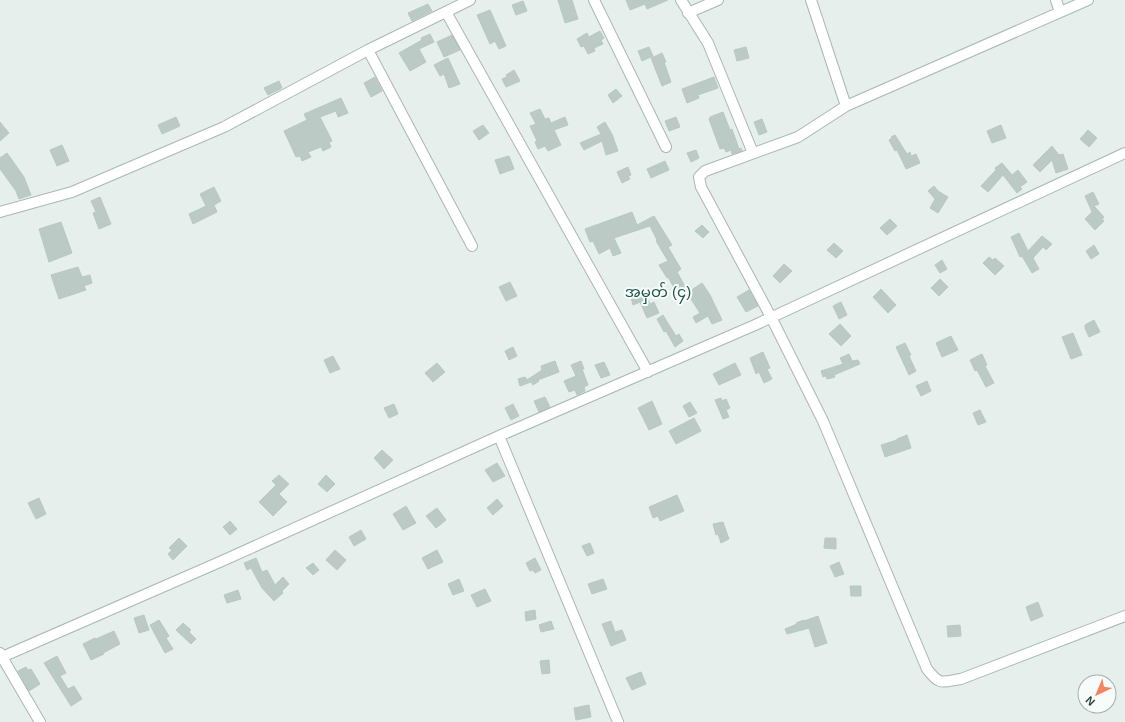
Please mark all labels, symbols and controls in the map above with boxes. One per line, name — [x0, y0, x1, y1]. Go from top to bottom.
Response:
district label: အမှတ် (၄) — [625, 282, 691, 304]
north arrow — [1077, 674, 1117, 714]
text: N — [1083, 694, 1097, 708]

